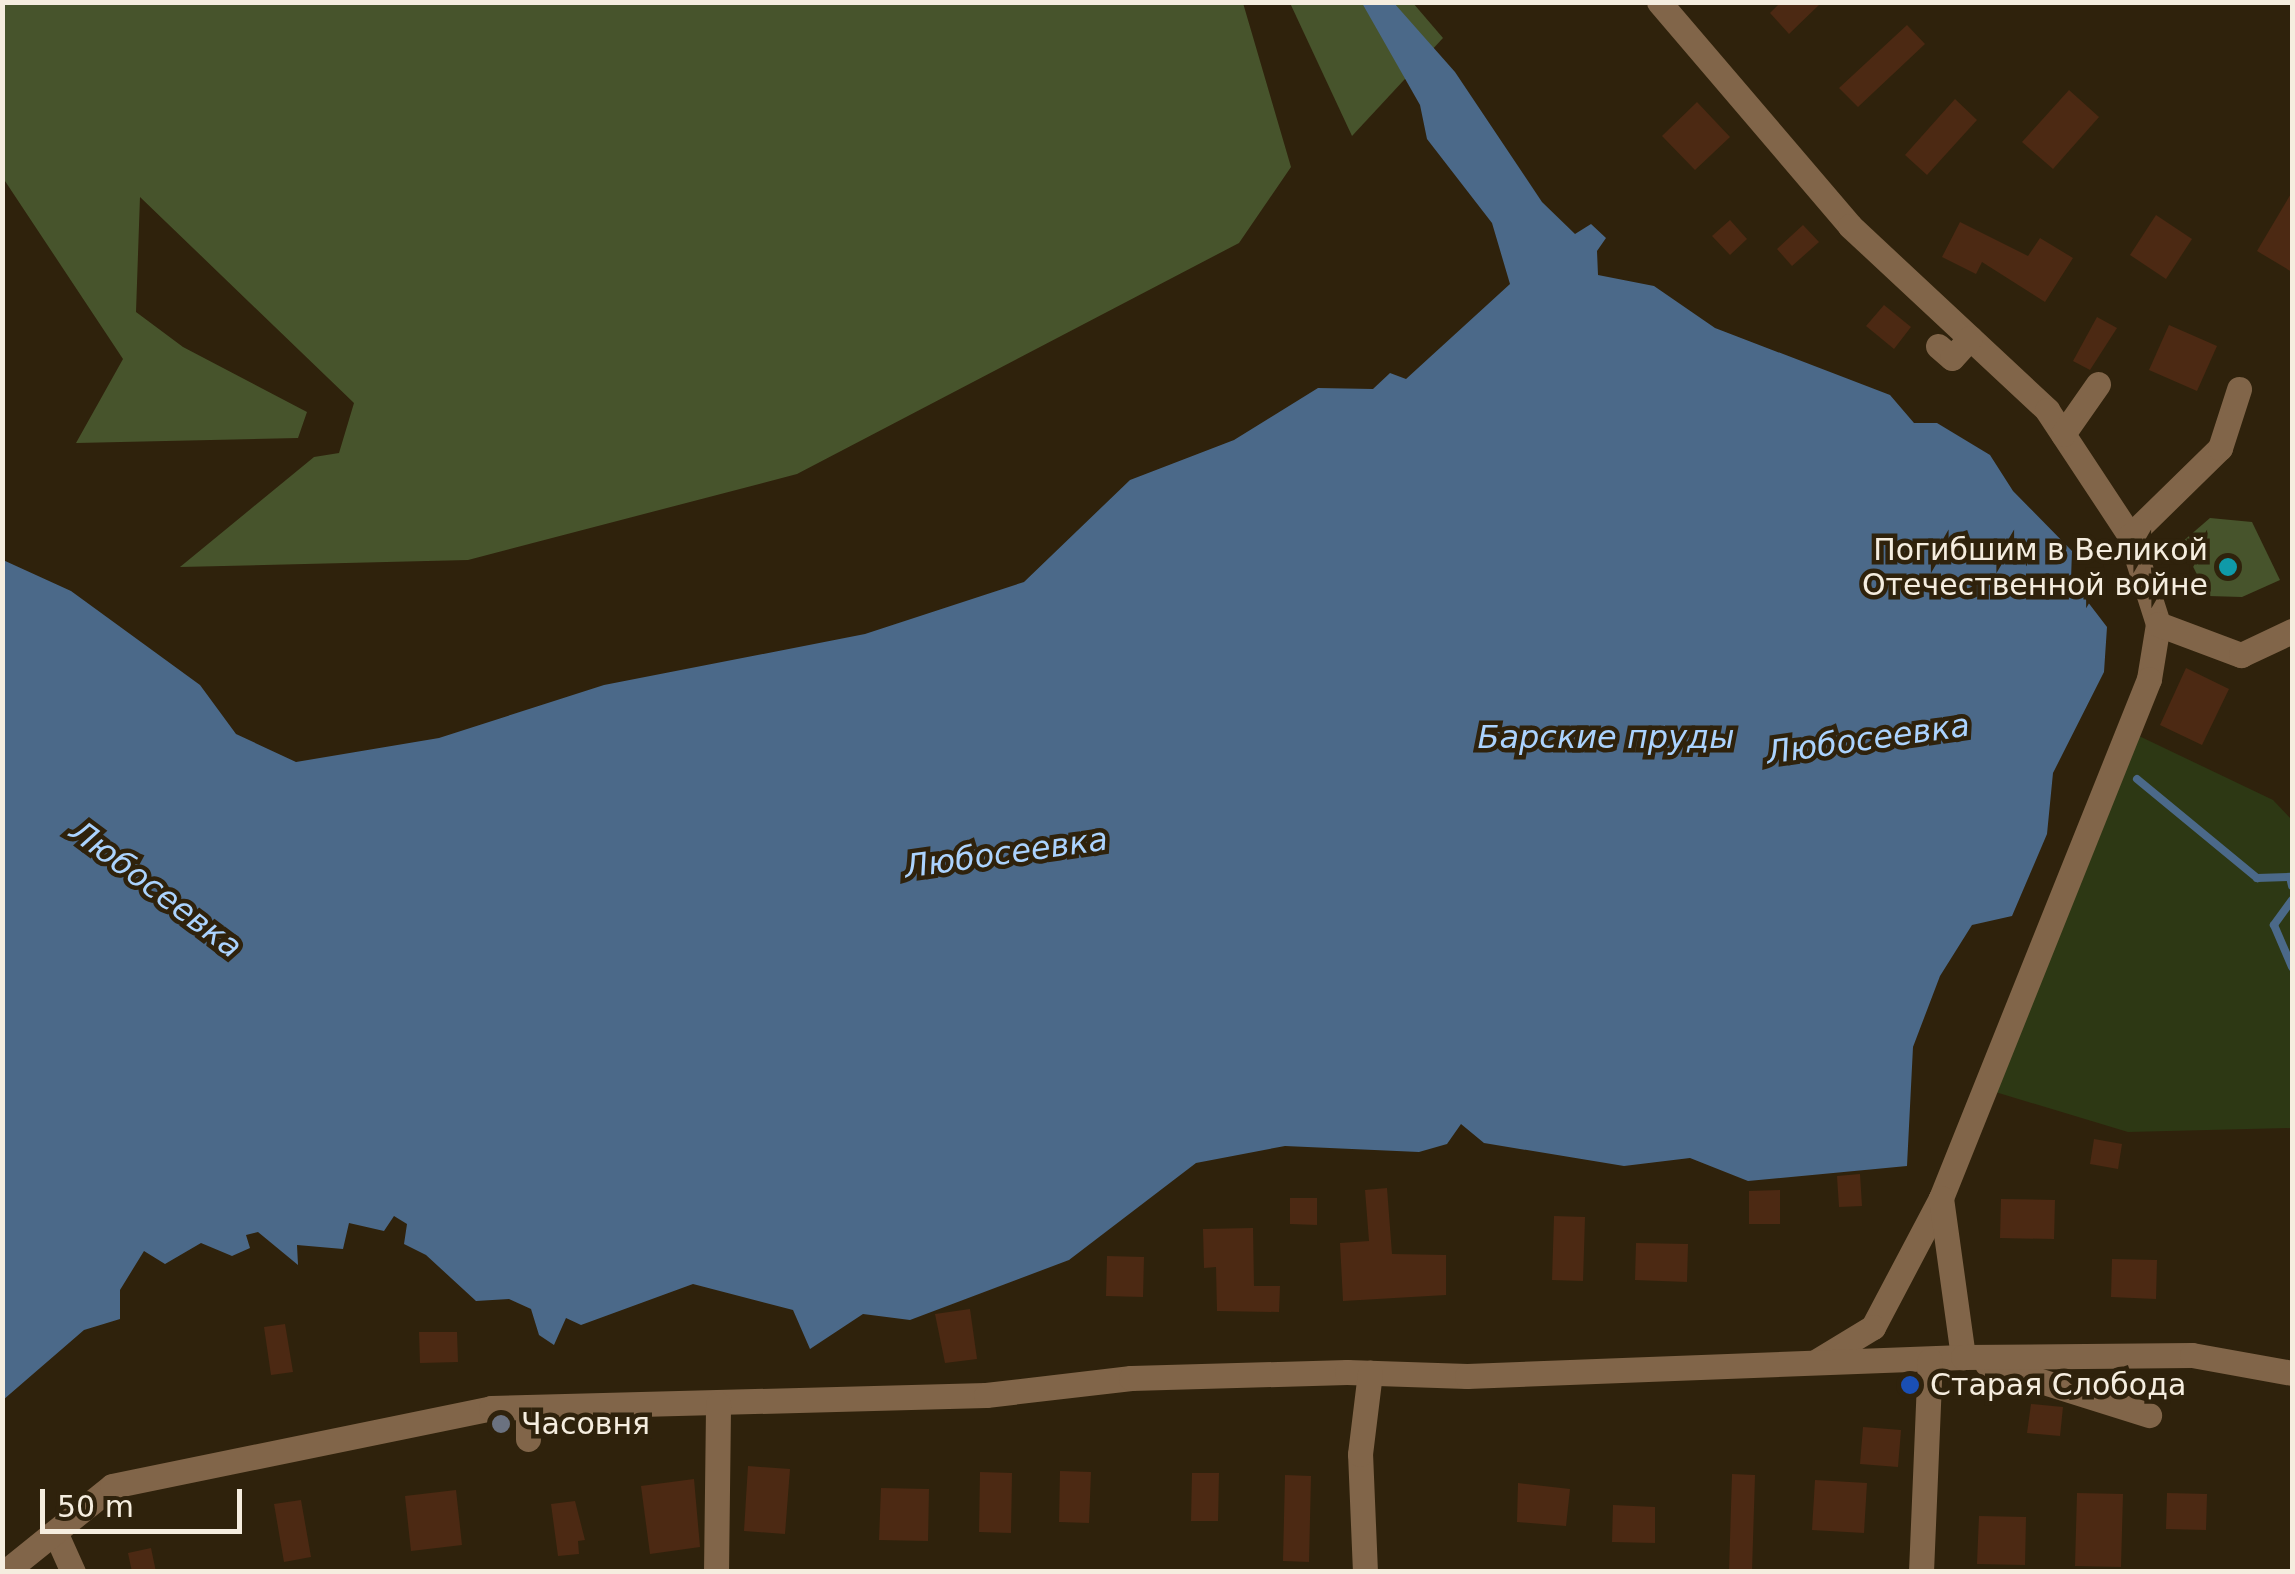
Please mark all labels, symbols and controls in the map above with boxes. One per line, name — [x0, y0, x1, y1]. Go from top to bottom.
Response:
place label: Погибшим в Великой Отечественной войне — [1862, 532, 2208, 602]
marker: Погибшим в Великой Отечественной войне — [2217, 556, 2239, 578]
water label: Любосеевка — [1764, 706, 1972, 772]
water label: Барские пруды — [1477, 718, 1735, 756]
water label: Любосеевка — [63, 812, 249, 966]
water label: Любосеевка — [902, 820, 1110, 886]
place label: Старая Слобода — [1930, 1367, 2186, 1403]
marker: Старая Слобода — [1899, 1374, 1921, 1396]
place label: Часовня — [521, 1406, 650, 1442]
marker: Часовня — [490, 1413, 512, 1435]
scale bar — [45, 1469, 248, 1531]
text: 50 m — [57, 1489, 134, 1524]

